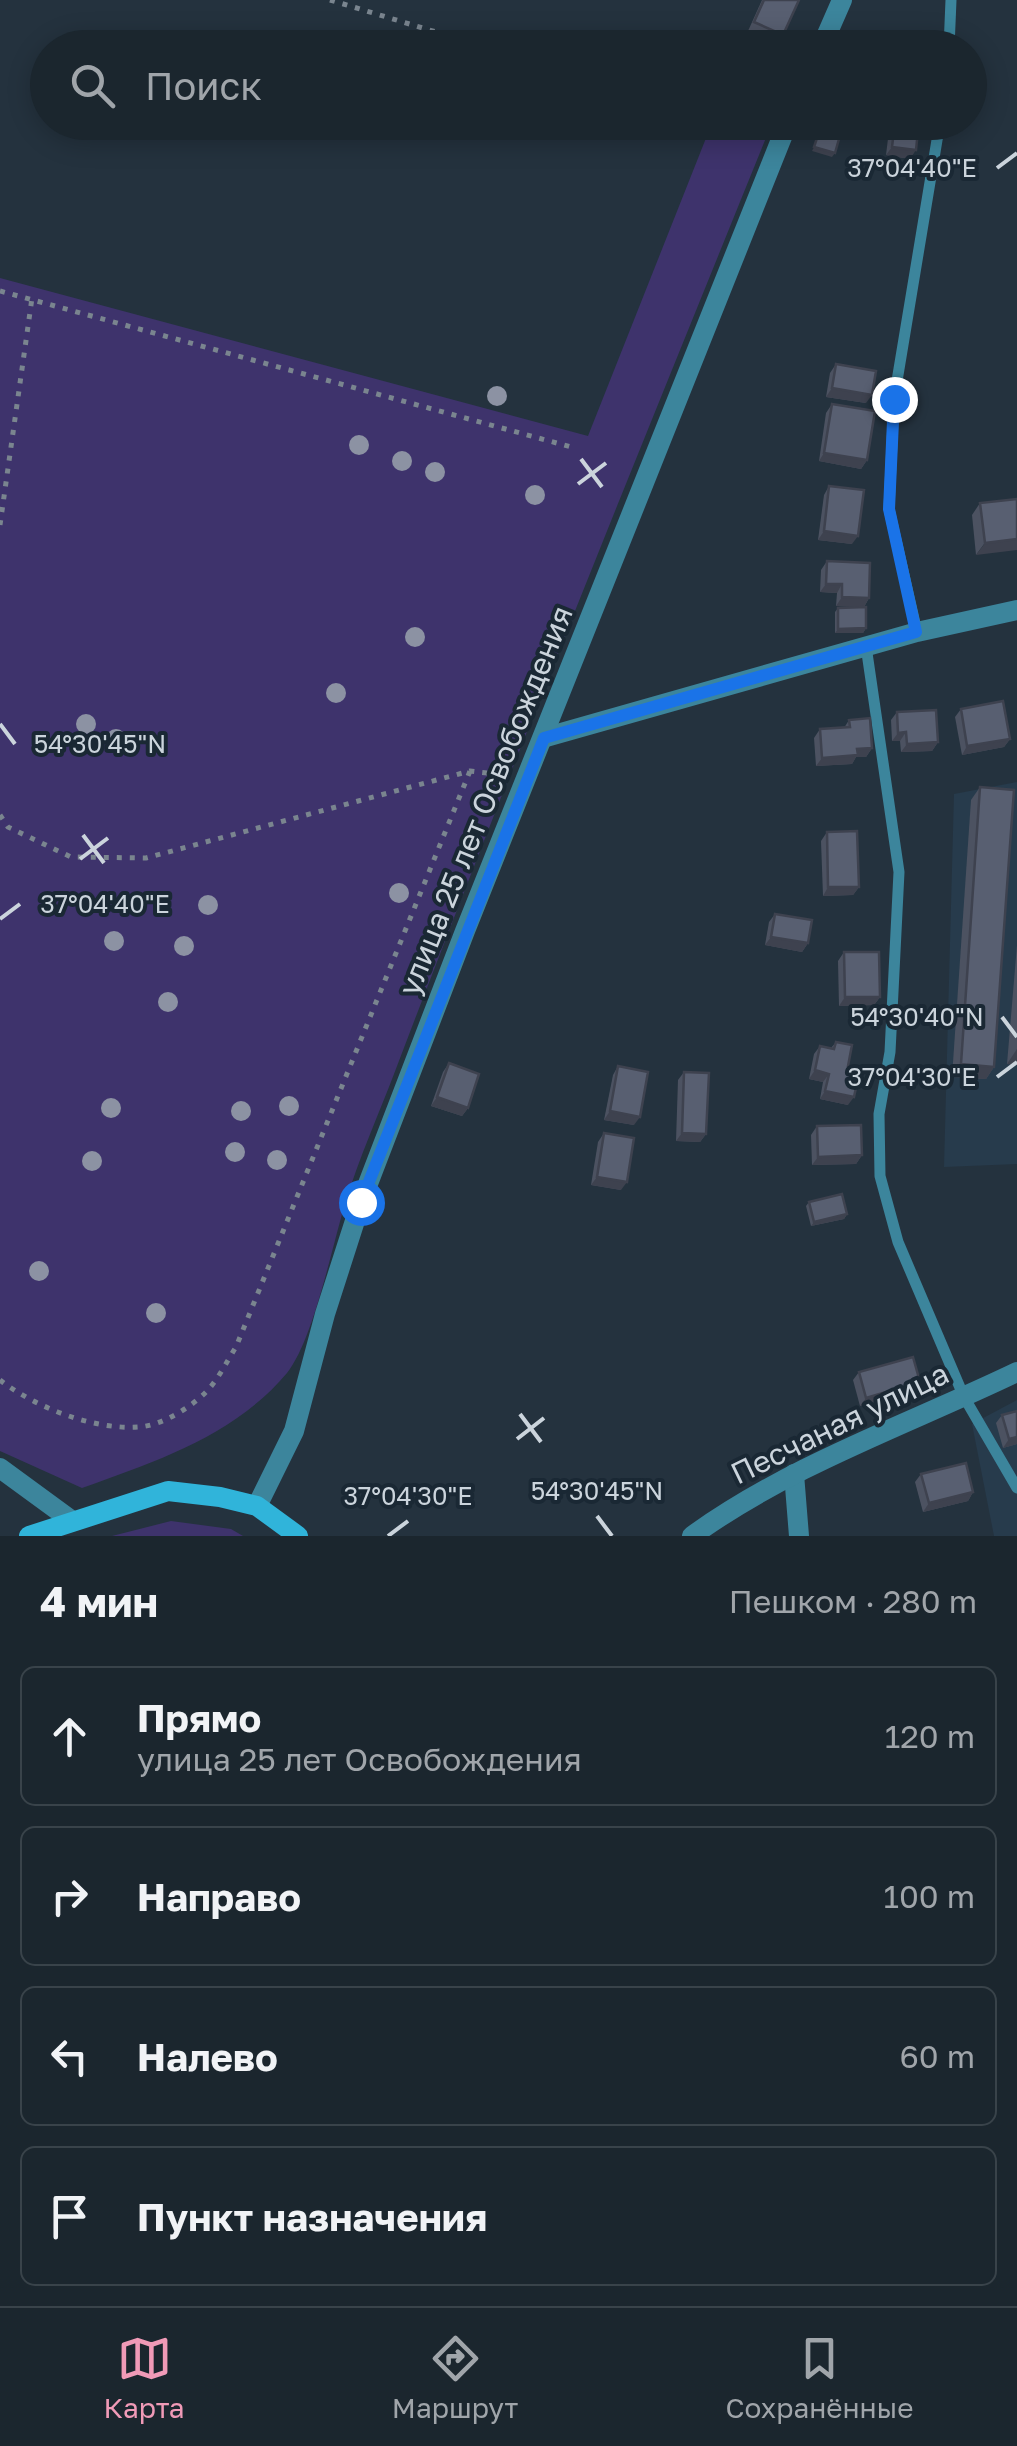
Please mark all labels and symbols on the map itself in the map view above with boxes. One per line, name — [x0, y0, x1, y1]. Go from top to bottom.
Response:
text: 37°04'40"E — [847, 152, 977, 183]
route end — [872, 377, 918, 423]
street label: улица 25 лет Освобождения — [390, 601, 580, 1001]
text: 54°30'45"N — [34, 728, 166, 759]
text: 37°04'40"E — [40, 888, 170, 919]
text: 54°30'40"N — [850, 1001, 984, 1032]
text: 37°04'30"E — [847, 1061, 977, 1092]
route start — [339, 1180, 385, 1226]
street label: Песчаная улица — [725, 1355, 954, 1491]
text: 54°30'45"N — [531, 1475, 663, 1506]
text: 37°04'30"E — [343, 1480, 473, 1511]

